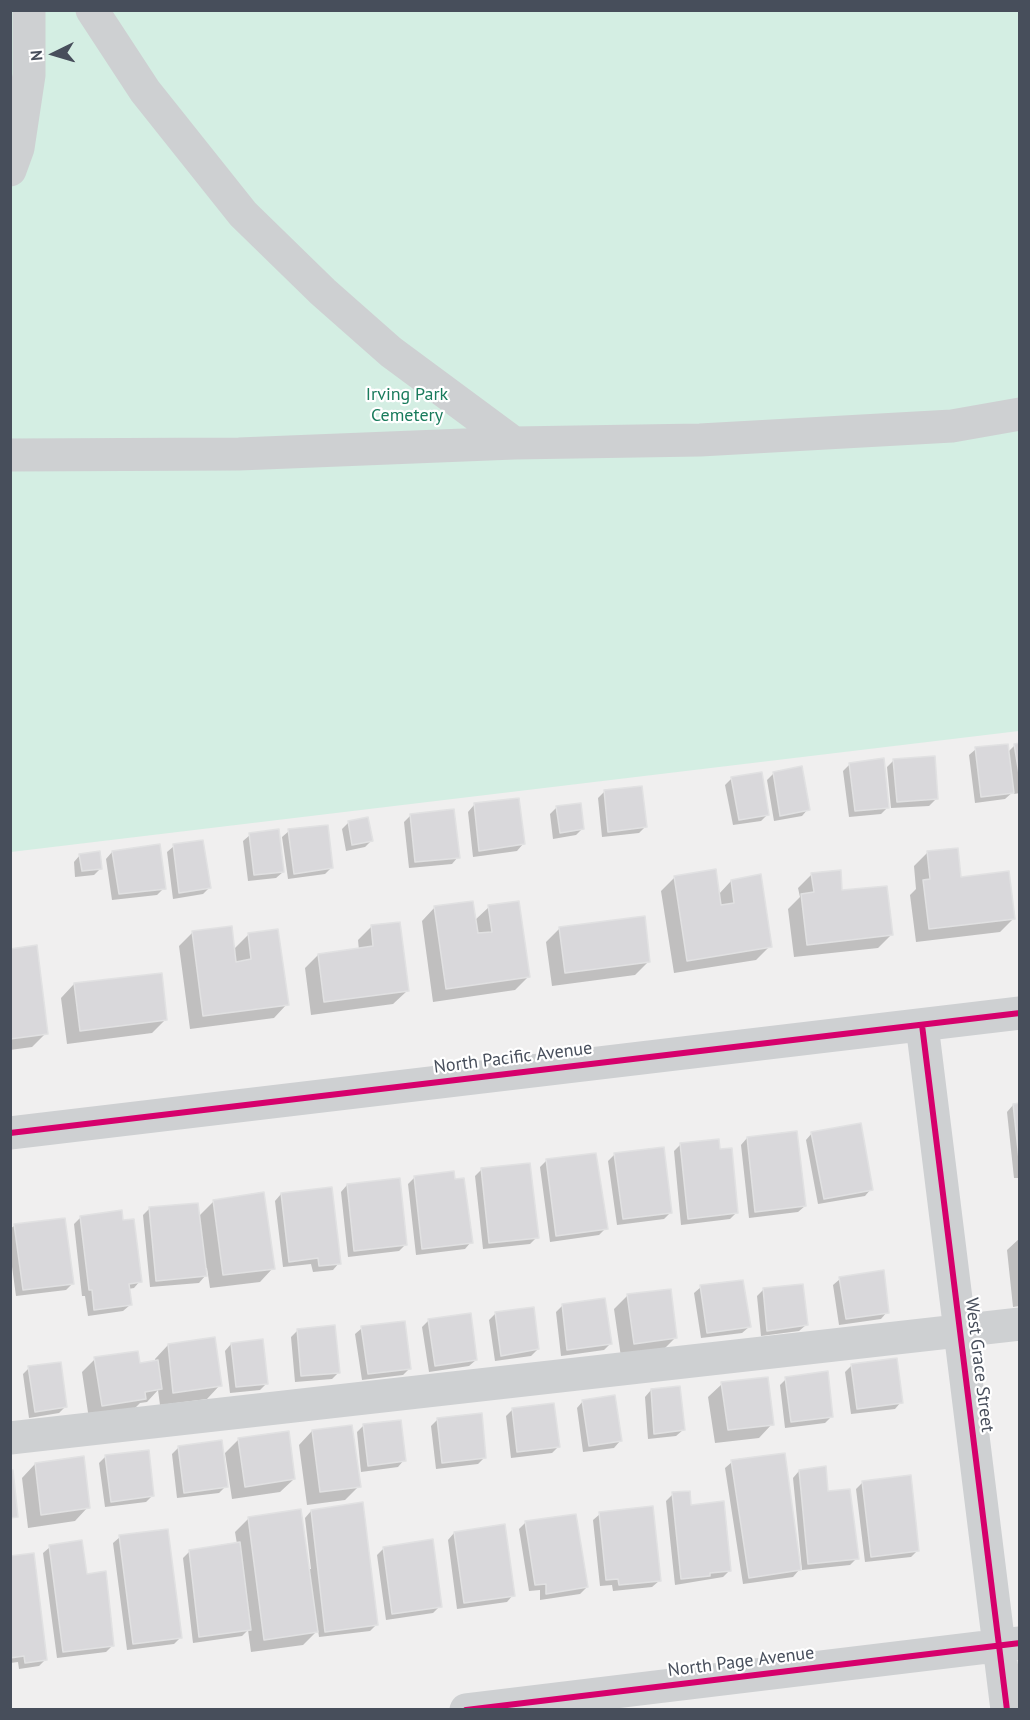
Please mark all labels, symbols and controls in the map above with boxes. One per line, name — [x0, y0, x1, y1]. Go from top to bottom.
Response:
north arrow — [24, 24, 84, 84]
text: N — [26, 49, 46, 62]
park label: Irving Park Cemetery — [366, 384, 448, 426]
street label: North Pacific Avenue — [433, 1038, 593, 1078]
street label: West Grace Street — [960, 1296, 998, 1434]
street label: North Page Avenue — [667, 1642, 815, 1682]

